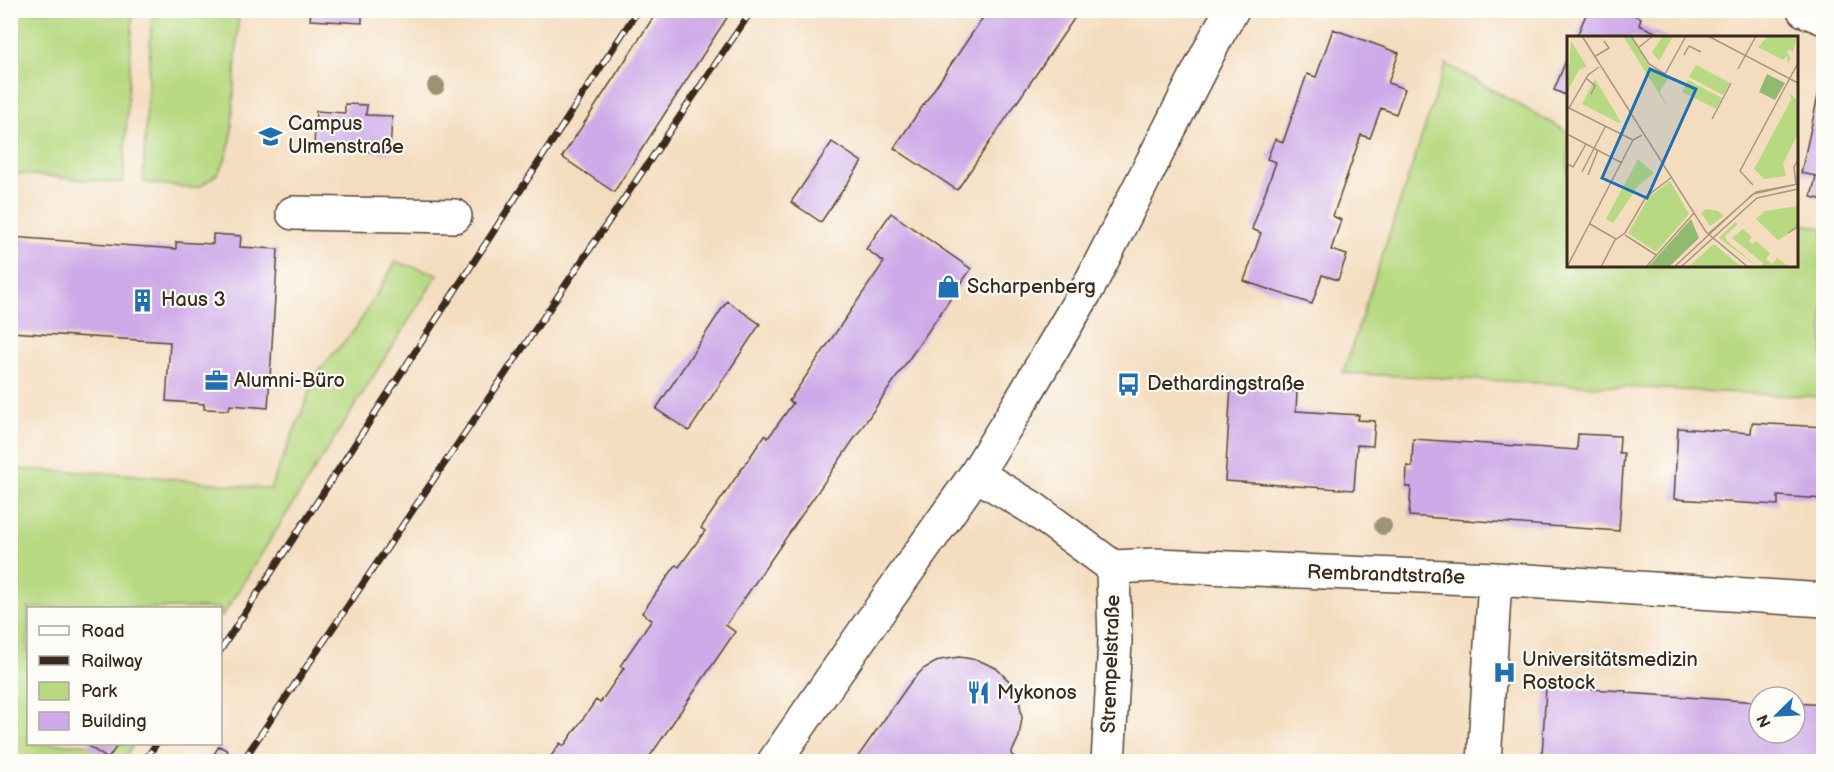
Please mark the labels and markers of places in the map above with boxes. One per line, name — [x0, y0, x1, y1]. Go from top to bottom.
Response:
place label: Campus Ulmenstraße — [288, 112, 404, 159]
school or university icon: Campus Ulmenstraße — [257, 123, 283, 149]
shop icon: Scharpenberg — [936, 274, 962, 300]
place label: Scharpenberg — [967, 275, 1096, 299]
building icon: Haus 3 — [130, 287, 156, 313]
place label: Haus 3 — [161, 288, 226, 312]
office icon: Alumni-Büro — [203, 368, 229, 394]
place label: Alumni-Büro — [234, 369, 345, 393]
bus stop icon: Dethardingstraße — [1116, 371, 1142, 397]
place label: Dethardingstraße — [1147, 372, 1305, 396]
place label: Universitätsmedizin Rostock — [1522, 648, 1698, 695]
hospital icon: Universitätsmedizin Rostock — [1491, 659, 1517, 685]
restaurant icon: Mykonos — [966, 680, 992, 706]
place label: Mykonos — [997, 681, 1077, 705]

